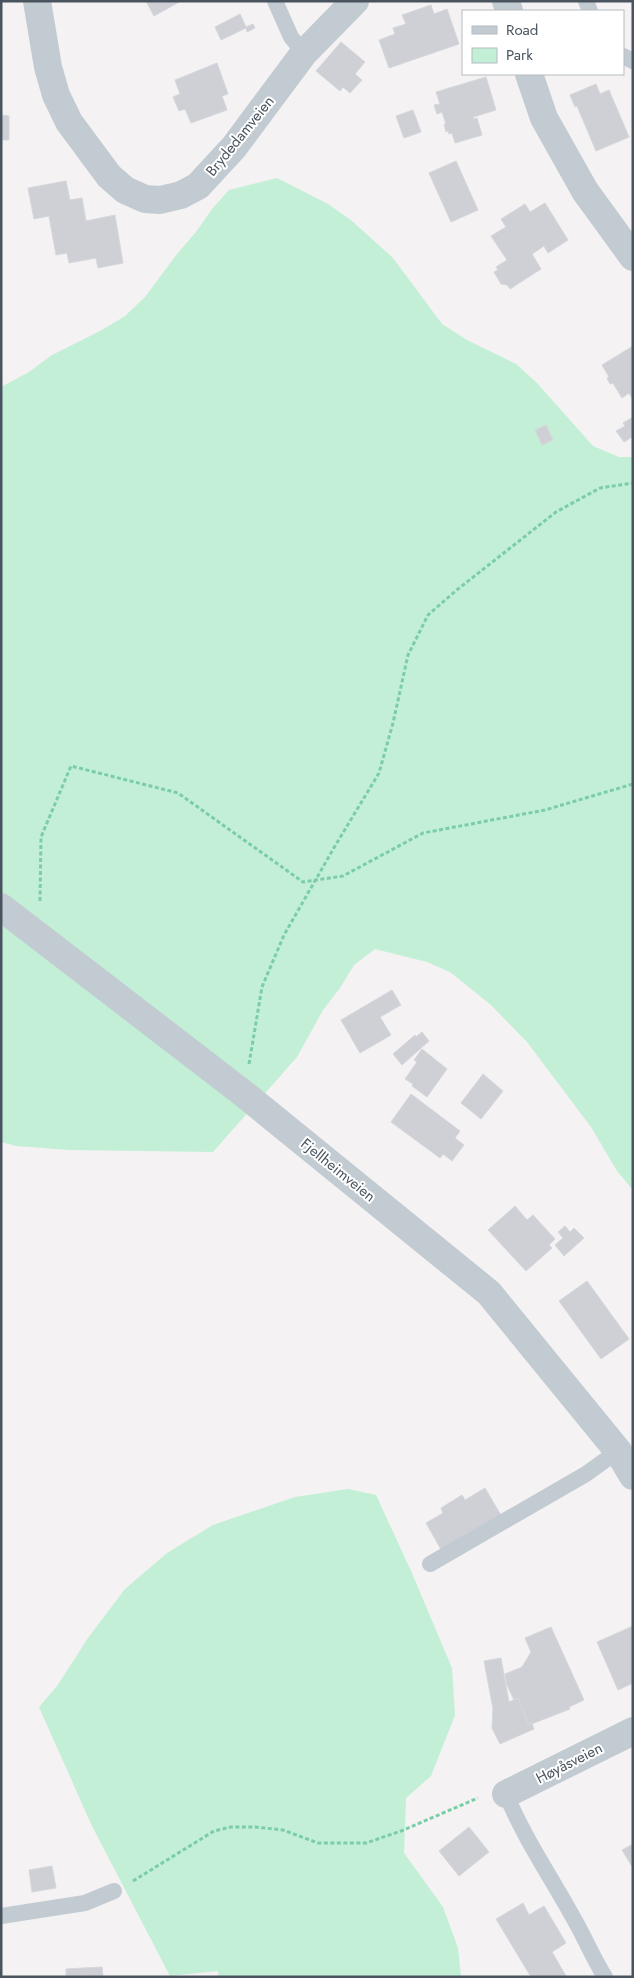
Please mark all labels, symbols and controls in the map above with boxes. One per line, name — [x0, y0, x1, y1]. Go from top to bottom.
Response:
legend — [462, 10, 624, 75]
text: Road — [506, 19, 538, 41]
text: Park — [506, 44, 533, 66]
street label: Brydedamveien — [201, 91, 279, 181]
street label: Fjellheimveien — [296, 1133, 380, 1207]
street label: Høyåsveien — [532, 1737, 606, 1789]

